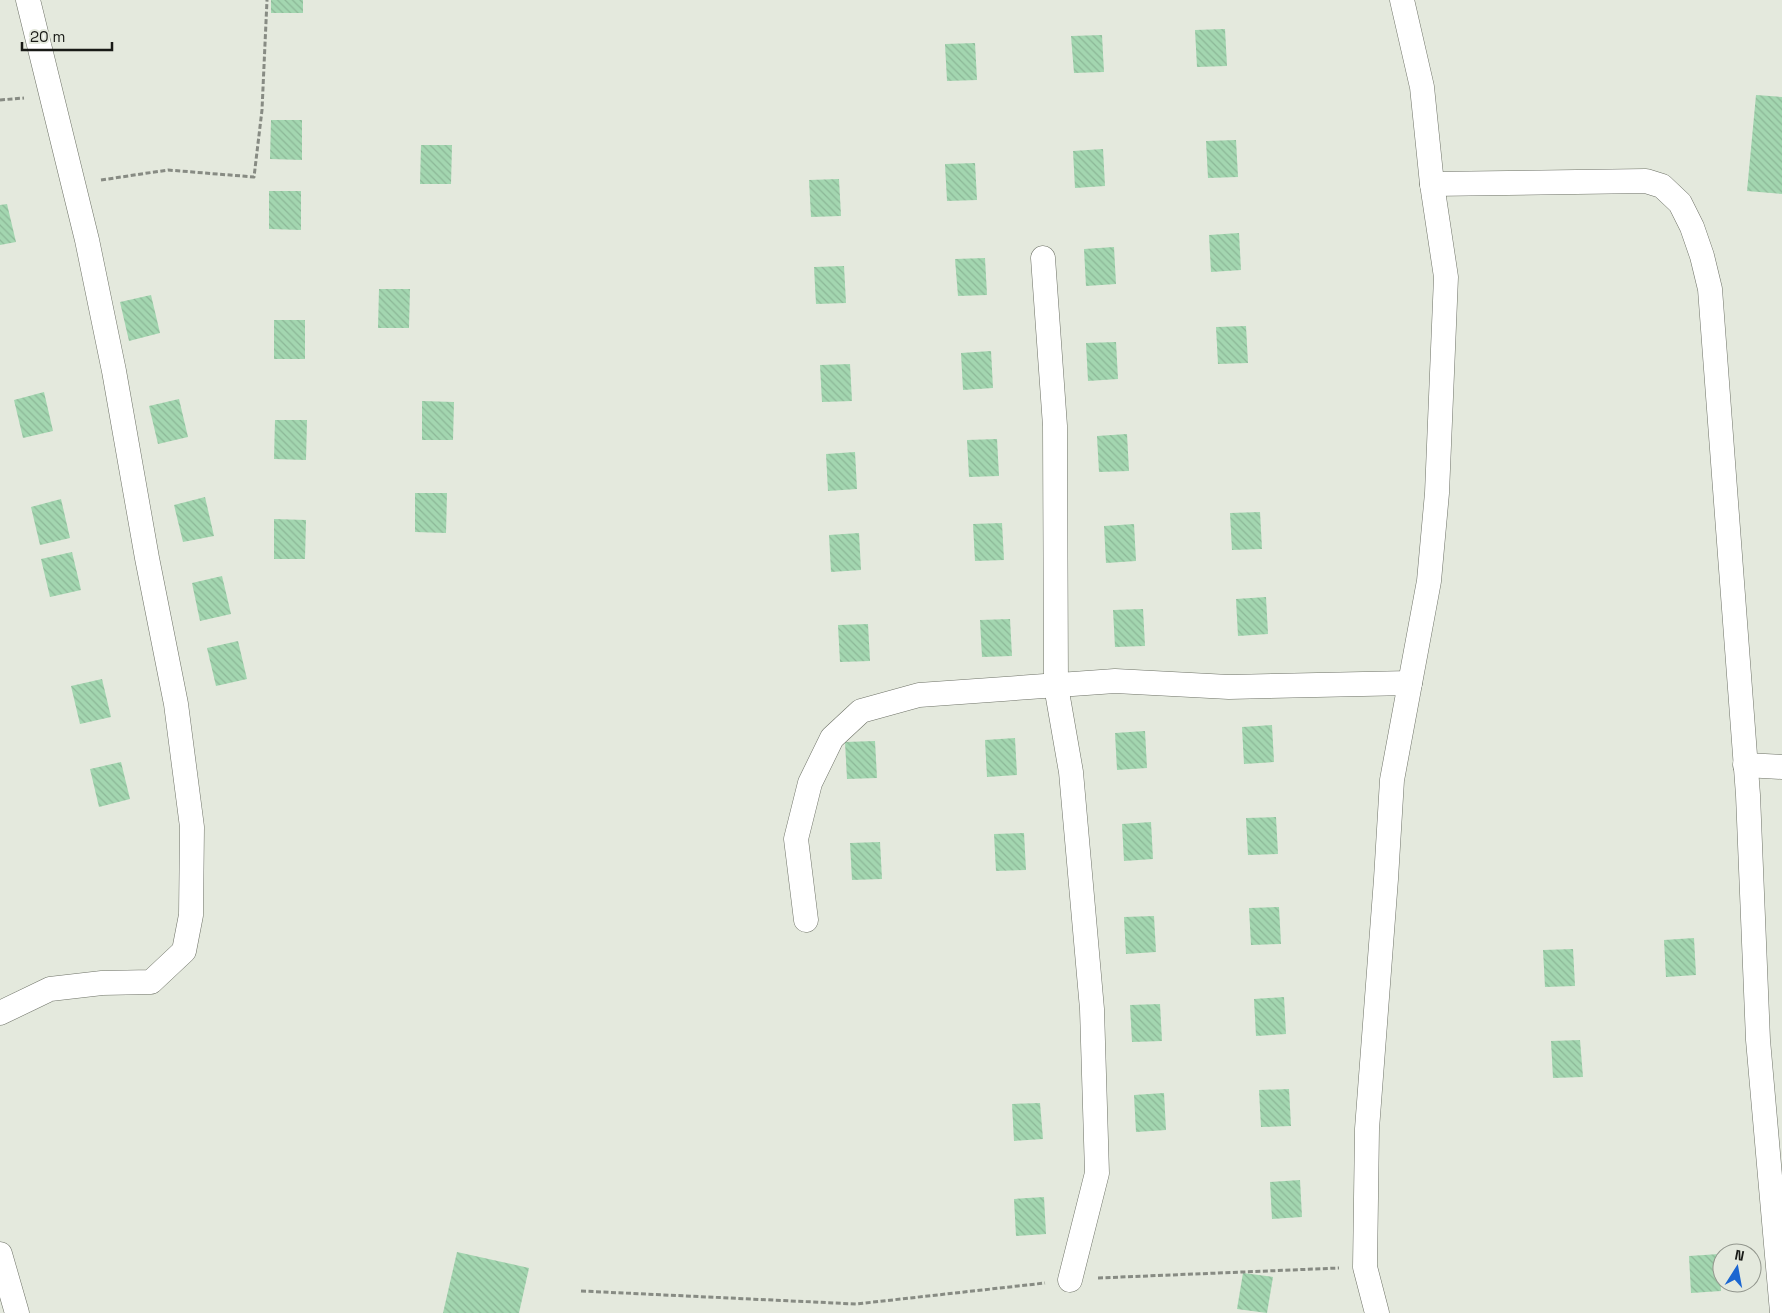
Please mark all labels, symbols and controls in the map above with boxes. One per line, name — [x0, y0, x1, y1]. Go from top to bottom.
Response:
scale bar — [22, 20, 112, 52]
text: 20 m — [30, 27, 65, 46]
north arrow — [1712, 1243, 1762, 1293]
text: N — [1733, 1246, 1746, 1265]

